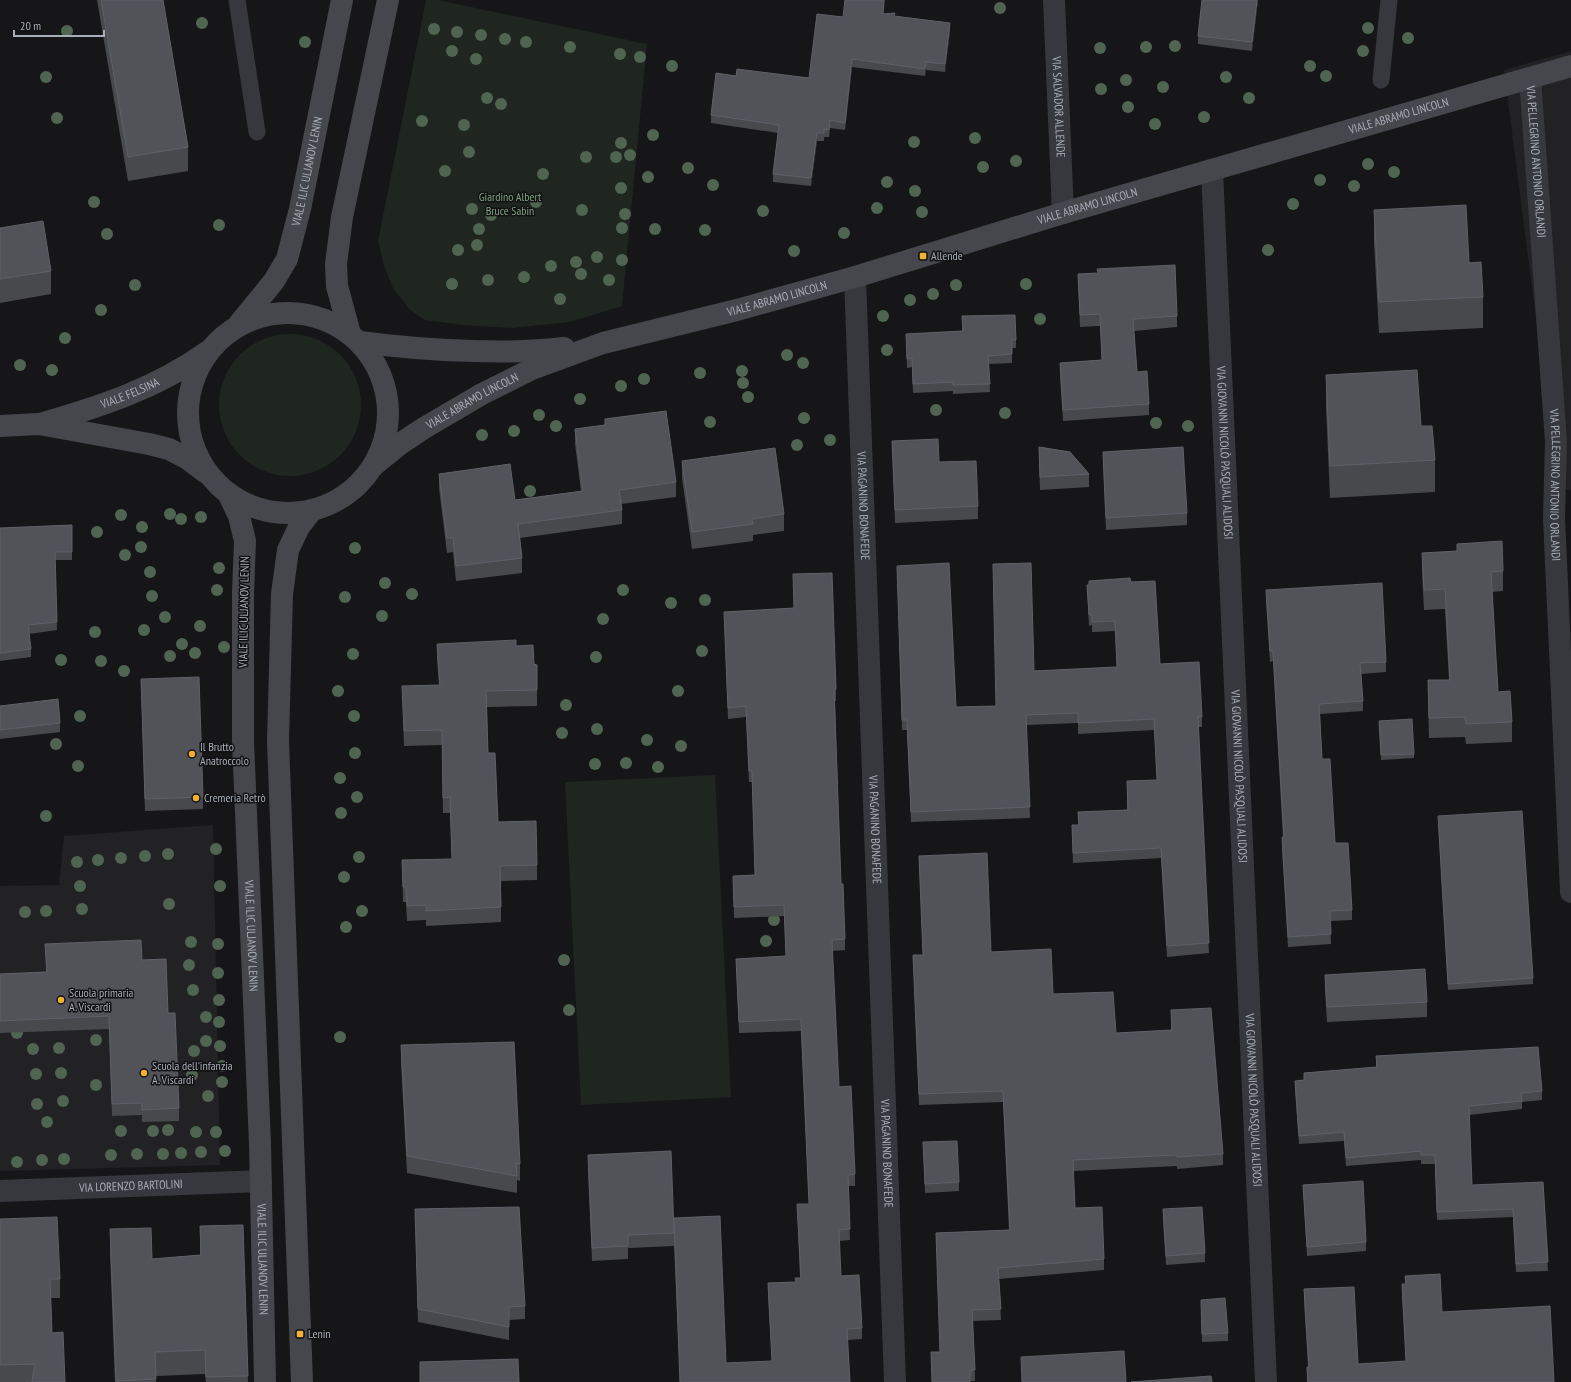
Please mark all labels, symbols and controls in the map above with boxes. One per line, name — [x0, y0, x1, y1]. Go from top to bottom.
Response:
scale bar — [14, 12, 104, 38]
text: 20 m — [20, 18, 41, 33]
street label: VIA SALVADOR ALLENDE — [1049, 55, 1069, 158]
street label: VIA PELLEGRINO ANTONIO ORLANDI — [1524, 84, 1549, 238]
street label: VIALE ABRAMO LINCOLN — [1346, 94, 1450, 137]
street label: VIALE ILIC ULJANOV LENIN — [288, 115, 325, 228]
street label: VIALE ABRAMO LINCOLN — [1035, 184, 1139, 228]
park label: Giardino Albert Bruce Sabin — [479, 189, 542, 218]
place label: Allende — [931, 248, 963, 263]
marker: Allende — [918, 251, 928, 261]
street label: VIALE ABRAMO LINCOLN — [724, 277, 829, 319]
street label: VIA GIOVANNI NICOLÒ PASQUALI ALIDOSI — [1214, 365, 1236, 540]
street label: VIALE ABRAMO LINCOLN — [422, 369, 521, 433]
street label: VIALE FELSINA — [98, 374, 162, 412]
street label: VIA PELLEGRINO ANTONIO ORLANDI — [1547, 407, 1564, 562]
street label: VIA PAGANINO BONAFEDE — [854, 450, 873, 561]
street label: VIALE ILIC ULJANOV LENIN — [235, 556, 252, 669]
street label: VIA GIOVANNI NICOLÒ PASQUALI ALIDOSI — [1228, 688, 1251, 863]
place label: Il Brutto Anatroccolo — [200, 739, 249, 768]
marker: Il Brutto Anatroccolo — [187, 749, 197, 759]
street label: VIA PAGANINO BONAFEDE — [866, 774, 885, 884]
place label: Cremeria Retrò — [204, 790, 266, 805]
marker: Cremeria Retrò — [191, 793, 201, 803]
street label: VIALE ILIC ULJANOV LENIN — [242, 879, 262, 991]
place label: Scuola primaria A. Viscardi — [69, 985, 134, 1014]
marker: Scuola primaria A. Viscardi — [56, 995, 66, 1005]
street label: VIA GIOVANNI NICOLÒ PASQUALI ALIDOSI — [1243, 1012, 1265, 1187]
place label: Scuola dell'infanzia A. Viscardi — [152, 1058, 233, 1087]
marker: Scuola dell'infanzia A. Viscardi — [139, 1068, 149, 1078]
street label: VIA PAGANINO BONAFEDE — [878, 1098, 897, 1208]
street label: VIA LORENZO BARTOLINI — [78, 1176, 183, 1195]
street label: VIALE ILIC ULJANOV LENIN — [254, 1203, 272, 1315]
place label: Lenin — [308, 1326, 331, 1341]
marker: Lenin — [295, 1329, 305, 1339]

